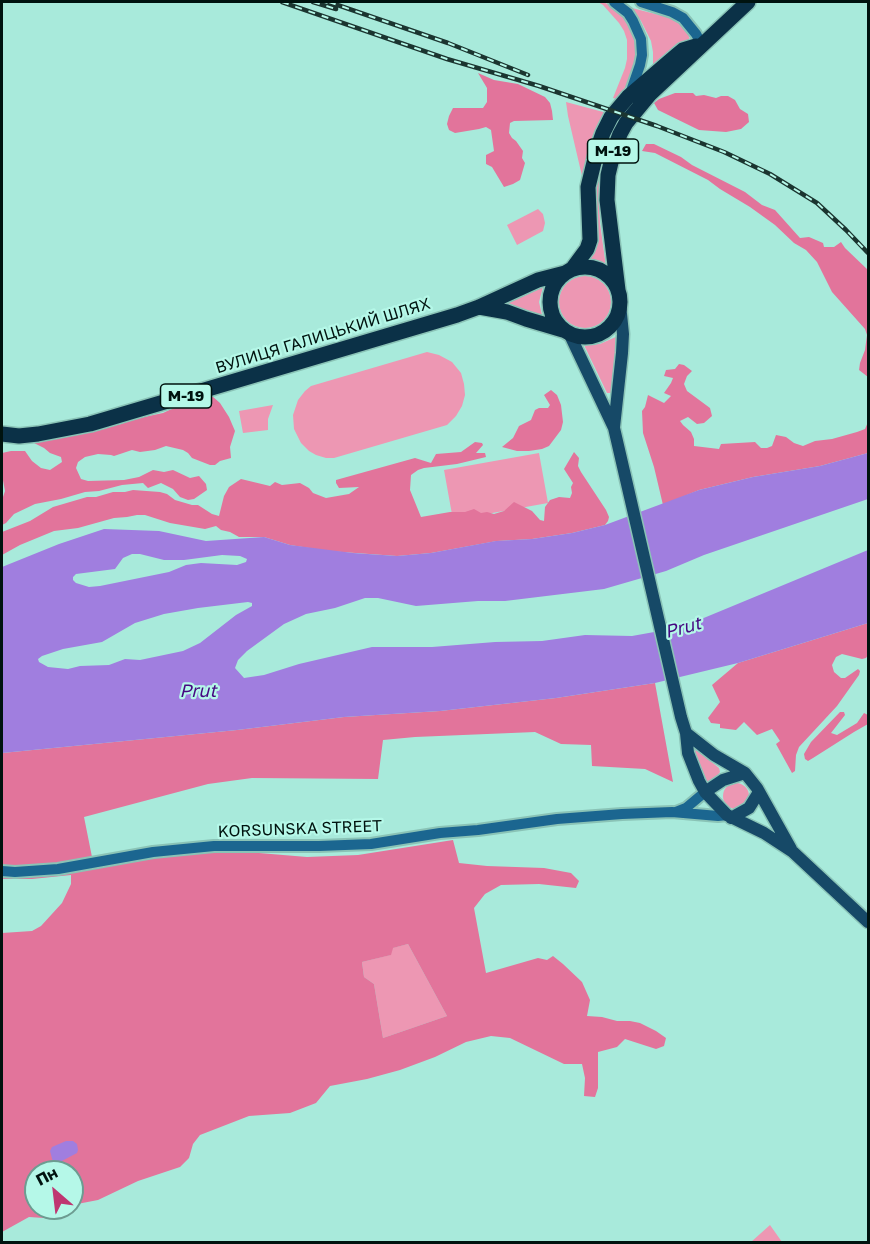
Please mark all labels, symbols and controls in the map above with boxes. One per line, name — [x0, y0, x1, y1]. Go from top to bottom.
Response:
road number: М-19 — [588, 139, 638, 163]
street label: ВУЛИЦЯ ГАЛИЦЬКИЙ ШЛЯХ — [213, 294, 433, 378]
road number: М-19 — [160, 384, 212, 408]
water label: Prut — [662, 613, 704, 643]
water label: Prut — [180, 680, 216, 702]
street label: KORSUNSKA STREET — [218, 817, 382, 841]
north arrow — [24, 1160, 84, 1220]
text: Пн — [32, 1162, 61, 1190]

